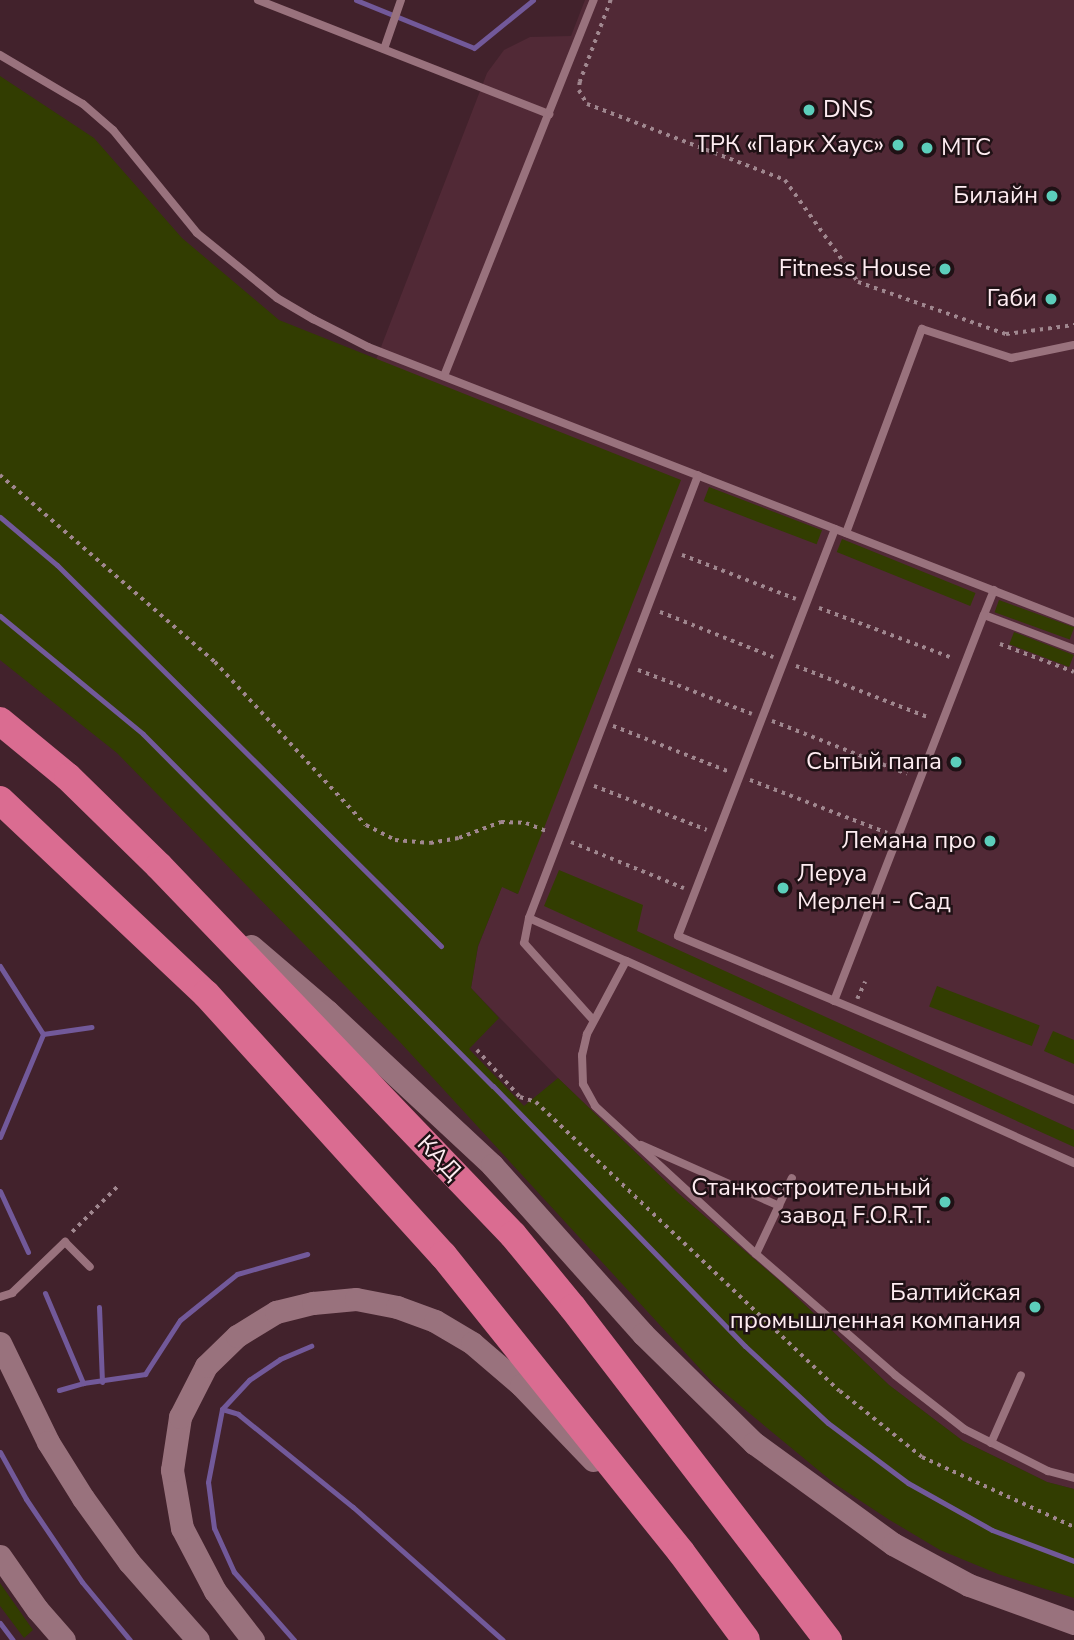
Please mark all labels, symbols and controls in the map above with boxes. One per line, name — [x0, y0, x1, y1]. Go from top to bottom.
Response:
place label: DNS — [823, 96, 873, 124]
marker: DNS — [801, 102, 817, 118]
place label: ТРК «Парк Хаус» — [695, 131, 884, 159]
place label: МТС — [941, 134, 991, 162]
marker: ТРК «Парк Хаус» — [890, 137, 906, 153]
marker: МТС — [919, 140, 935, 156]
place label: Билайн — [953, 182, 1038, 210]
marker: Билайн — [1044, 188, 1060, 204]
place label: Fitness House — [779, 255, 931, 283]
marker: Fitness House — [937, 261, 953, 277]
place label: Габи — [987, 285, 1037, 313]
marker: Габи — [1043, 291, 1059, 307]
place label: Сытый папа — [806, 748, 942, 776]
marker: Сытый папа — [948, 754, 964, 770]
place label: Лемана про — [841, 827, 976, 855]
marker: Лемана про — [982, 833, 998, 849]
place label: Леруа Мерлен - Сад — [797, 860, 951, 916]
marker: Леруа Мерлен - Сад — [775, 880, 791, 896]
street label: КАД — [411, 1130, 467, 1186]
place label: Станкостроительный завод F.O.R.T. — [691, 1174, 931, 1230]
marker: Станкостроительный завод F.O.R.T. — [937, 1194, 953, 1210]
place label: Балтийская промышленная компания — [730, 1279, 1021, 1335]
marker: Балтийская промышленная компания — [1027, 1299, 1043, 1315]

